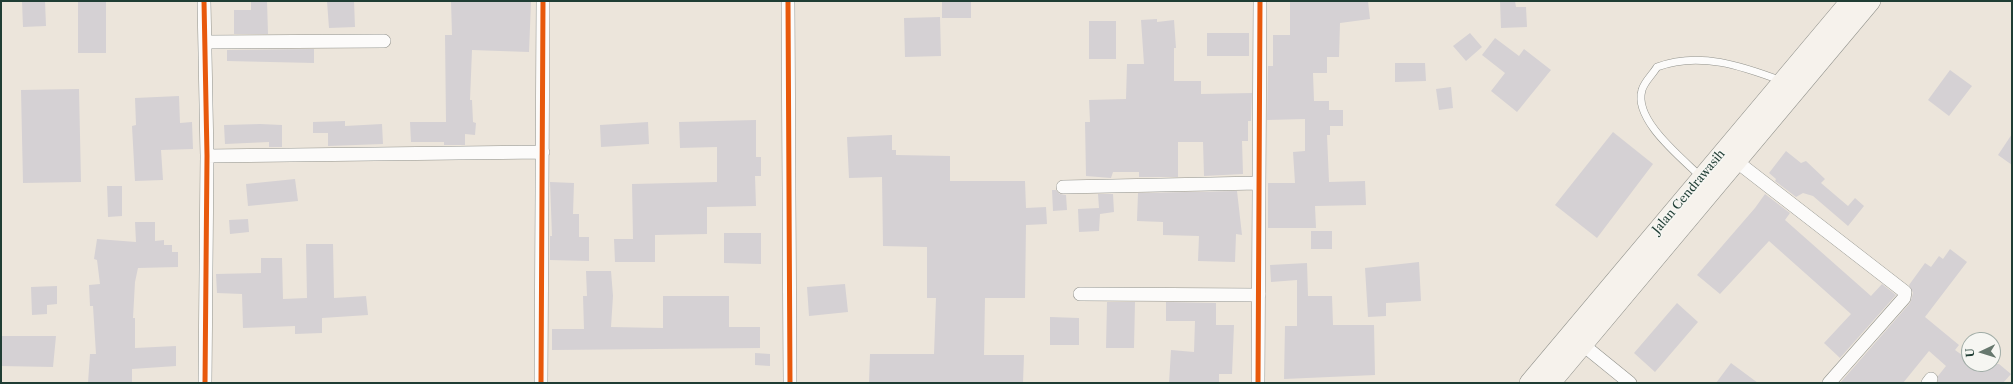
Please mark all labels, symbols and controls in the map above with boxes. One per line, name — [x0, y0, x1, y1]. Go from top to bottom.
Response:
street label: Jalan Cendrawasih — [1650, 147, 1728, 237]
north arrow — [1961, 332, 2001, 372]
text: U — [1963, 348, 1977, 358]

